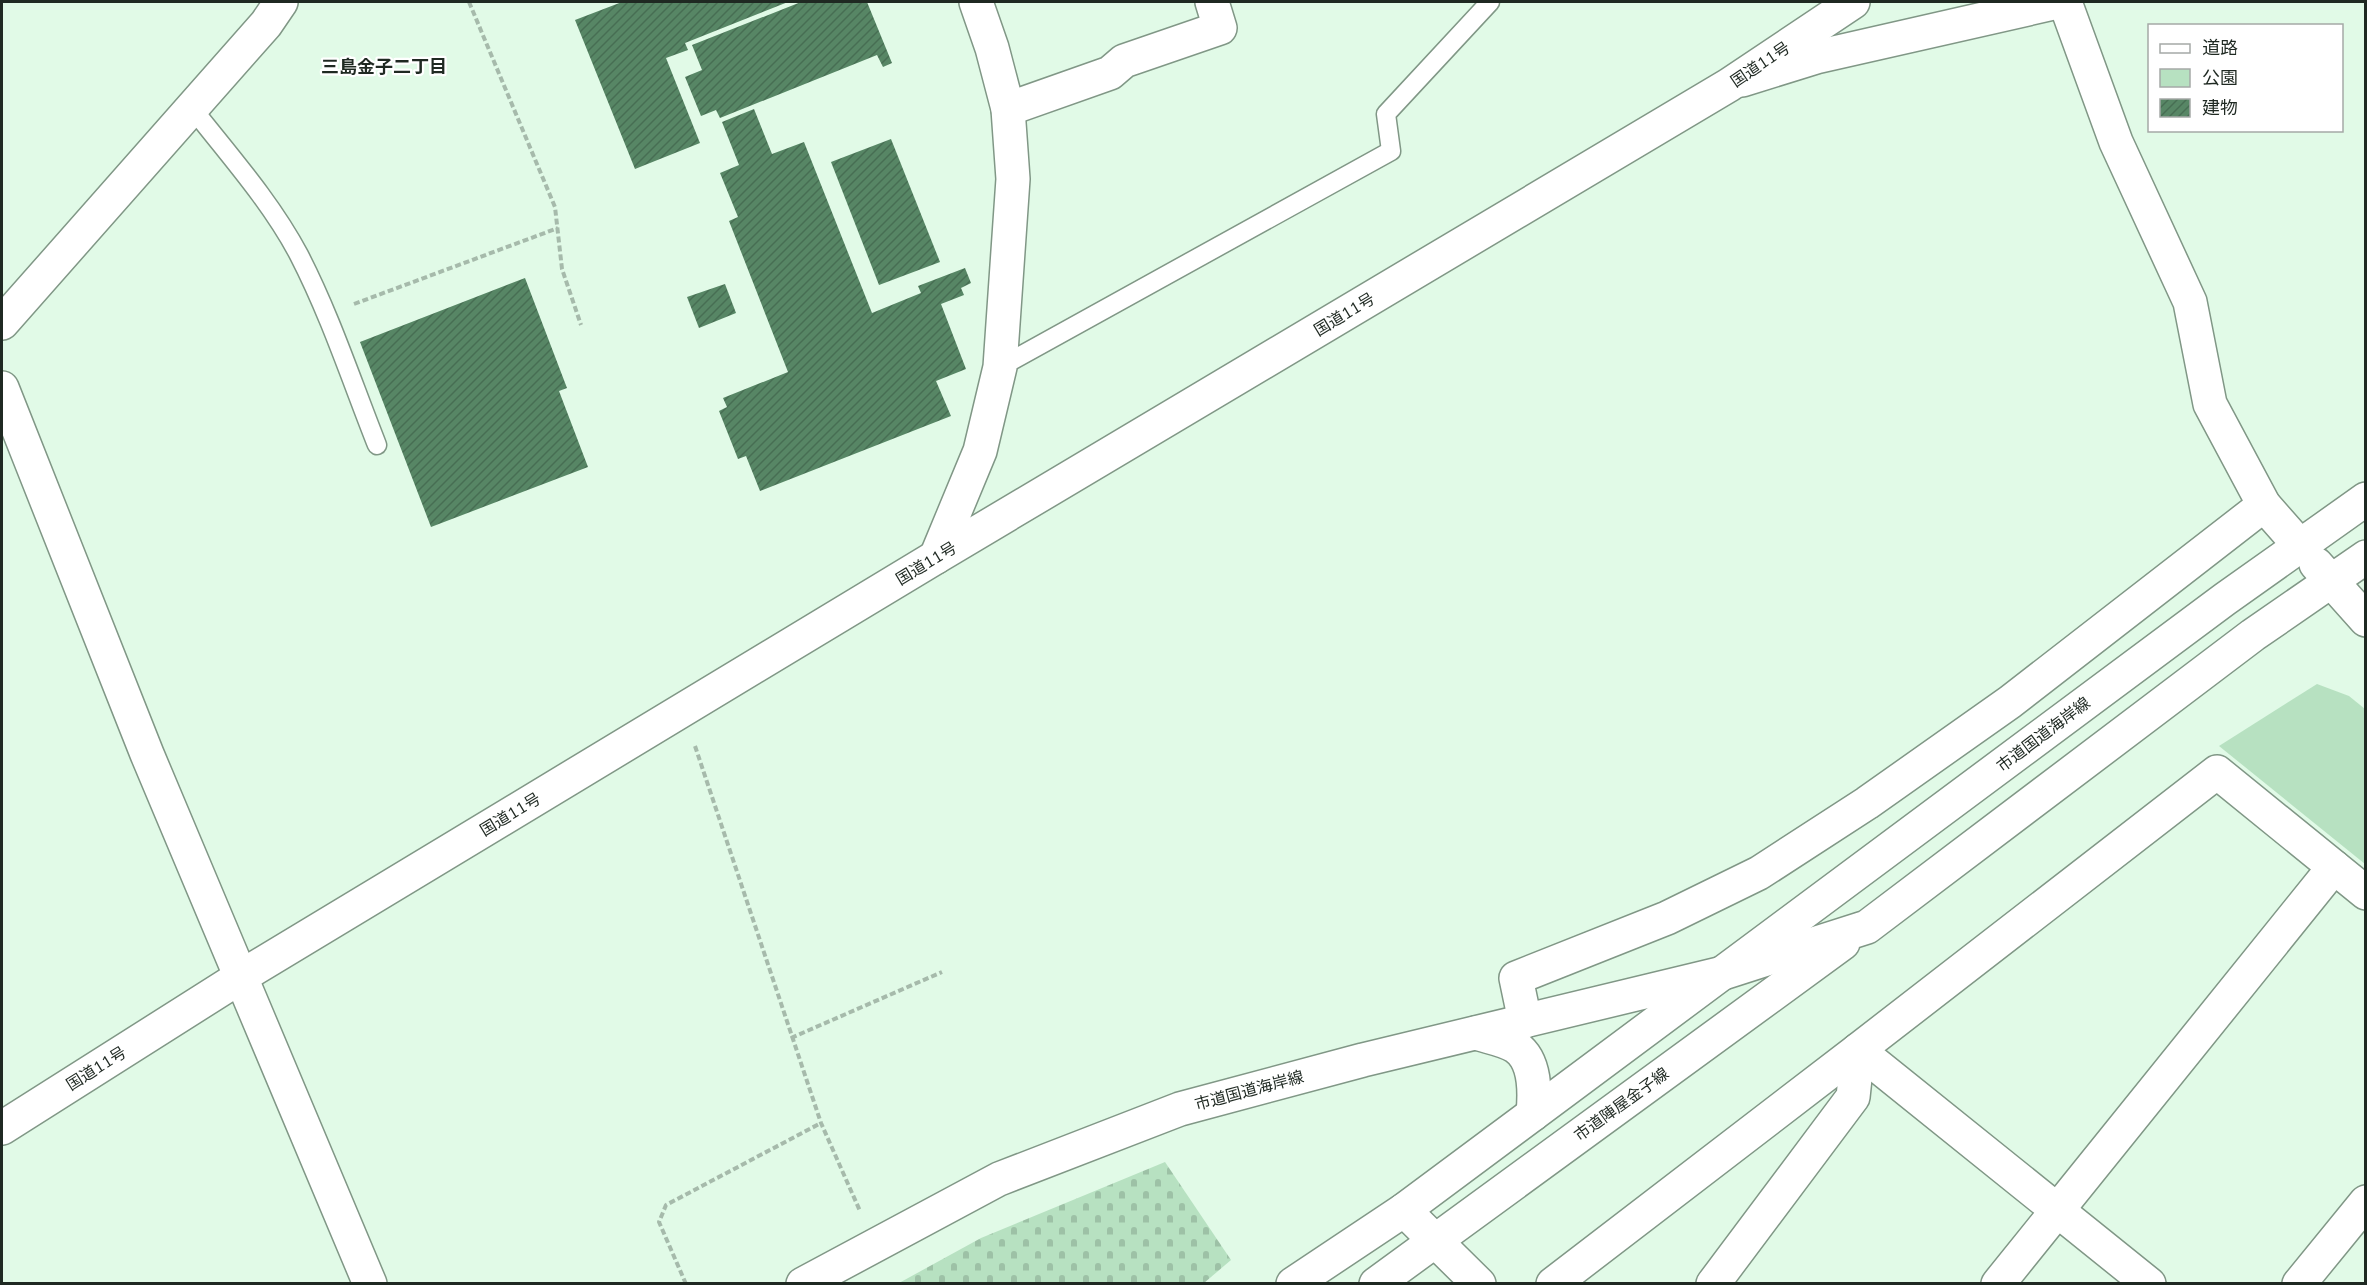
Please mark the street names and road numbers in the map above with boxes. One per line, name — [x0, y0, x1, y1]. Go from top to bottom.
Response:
street label: 国道11号 — [1727, 37, 1795, 93]
street label: 国道11号 — [1310, 288, 1379, 342]
street label: 国道11号 — [892, 537, 961, 591]
street label: 市道国道海岸線 — [1992, 692, 2095, 777]
street label: 国道11号 — [476, 788, 545, 842]
street label: 国道11号 — [62, 1042, 131, 1096]
street label: 市道陣屋金子線 — [1570, 1063, 1673, 1147]
street label: 市道国道海岸線 — [1192, 1066, 1306, 1116]

